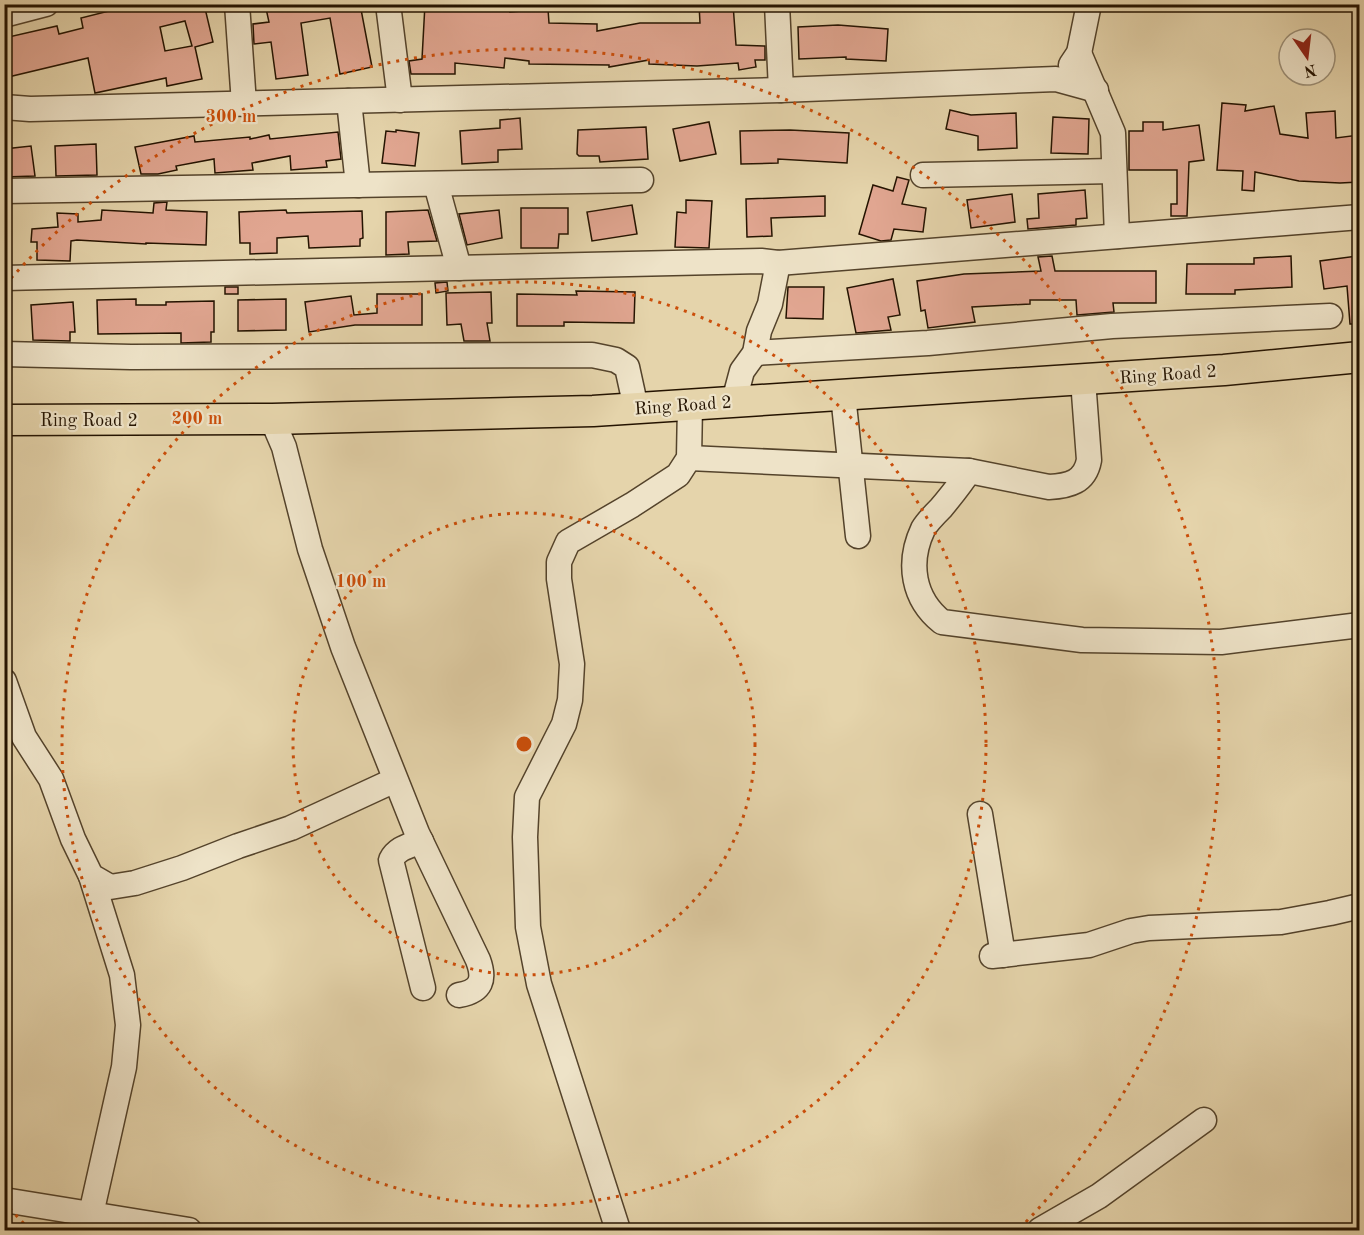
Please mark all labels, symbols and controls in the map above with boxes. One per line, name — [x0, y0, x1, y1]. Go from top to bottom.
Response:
north arrow — [1277, 27, 1337, 87]
text: N — [1302, 60, 1318, 79]
text: 300 m — [206, 108, 256, 126]
street label: Ring Road 2 — [1119, 363, 1217, 387]
street label: Ring Road 2 — [634, 394, 732, 418]
text: 200 m — [172, 410, 222, 428]
street label: Ring Road 2 — [40, 412, 138, 430]
text: 100 m — [336, 573, 386, 591]
centre of rings — [514, 734, 534, 754]

